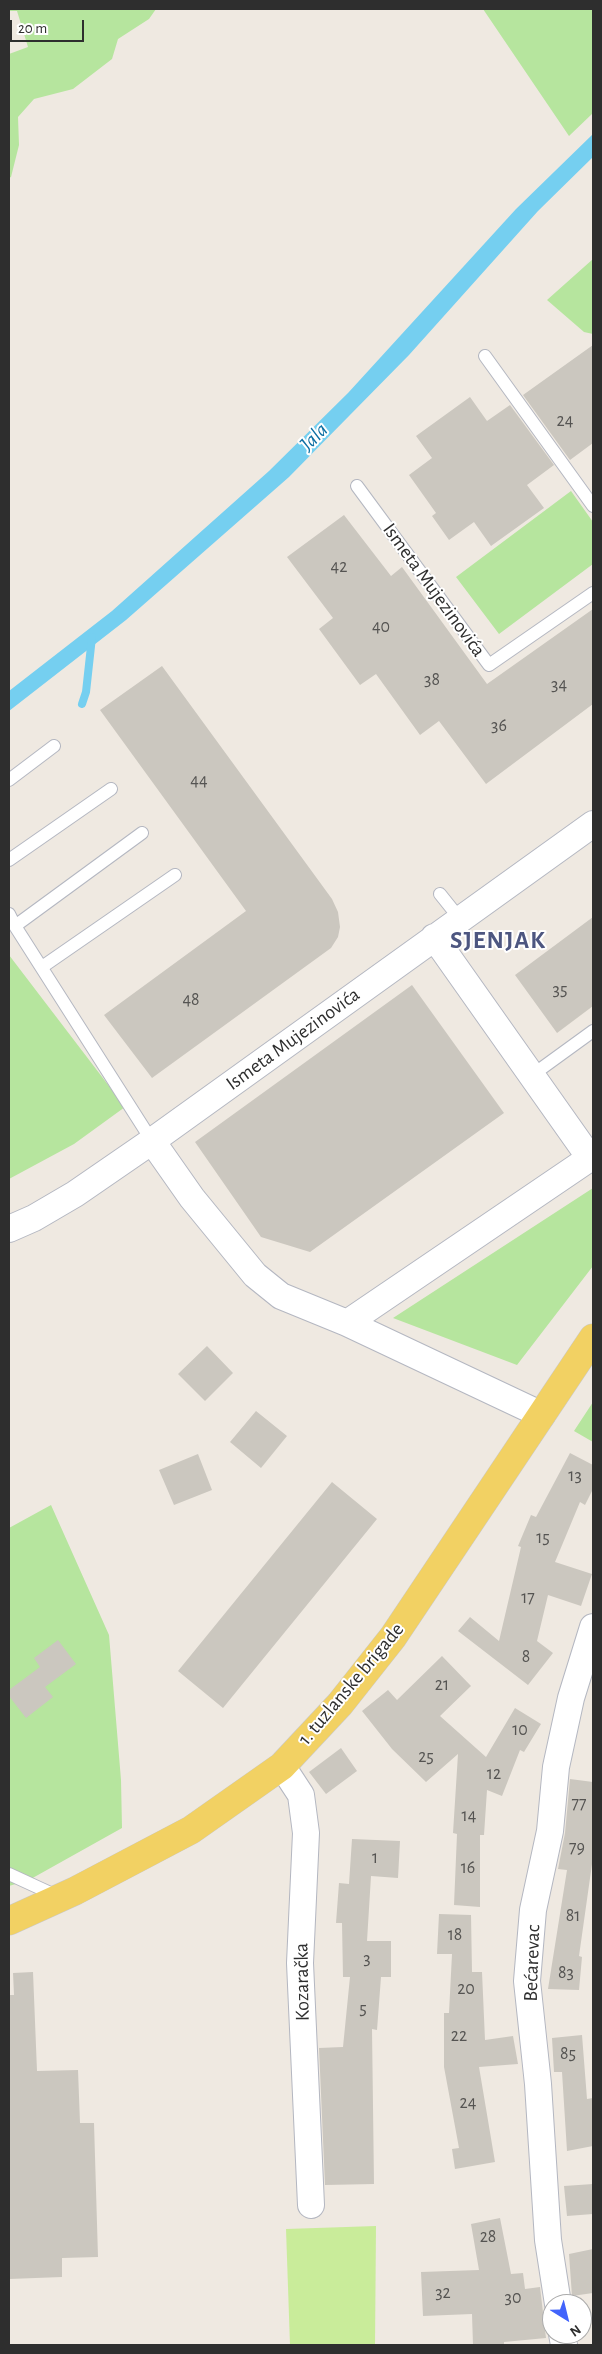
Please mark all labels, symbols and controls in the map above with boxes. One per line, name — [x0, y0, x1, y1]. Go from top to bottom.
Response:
scale bar — [12, 10, 86, 42]
text: 20 m — [18, 21, 47, 36]
house number: 24 — [557, 410, 573, 432]
water label: Jala — [295, 418, 333, 456]
street label: Ismeta Mujezinovića — [377, 518, 491, 662]
house number: 42 — [331, 556, 347, 578]
house number: 40 — [372, 616, 390, 638]
house number: 38 — [424, 669, 440, 691]
house number: 34 — [551, 674, 567, 696]
house number: 36 — [491, 715, 507, 737]
house number: 44 — [190, 770, 208, 792]
district label: SJENJAK — [449, 925, 547, 955]
house number: 35 — [553, 979, 567, 1001]
street label: Ismeta Mujezinovića — [221, 982, 365, 1096]
house number: 48 — [182, 989, 200, 1011]
house number: 13 — [568, 1465, 582, 1487]
house number: 15 — [536, 1527, 550, 1549]
house number: 17 — [521, 1587, 535, 1609]
street label: 1. tuzlanske brigade — [293, 1618, 409, 1750]
house number: 8 — [522, 1646, 530, 1668]
house number: 21 — [435, 1674, 449, 1696]
house number: 10 — [512, 1719, 528, 1741]
house number: 25 — [418, 1746, 434, 1768]
house number: 12 — [487, 1763, 501, 1785]
house number: 77 — [571, 1793, 587, 1815]
house number: 14 — [462, 1805, 476, 1827]
house number: 79 — [569, 1837, 585, 1859]
house number: 1 — [372, 1847, 378, 1869]
house number: 16 — [461, 1857, 475, 1879]
house number: 81 — [566, 1905, 580, 1927]
house number: 18 — [448, 1924, 462, 1946]
street label: Bećarevac — [519, 1924, 545, 2002]
street label: Kozaračka — [289, 1943, 315, 2021]
house number: 3 — [363, 1948, 371, 1970]
house number: 83 — [558, 1962, 574, 1984]
house number: 20 — [457, 1978, 475, 2000]
house number: 5 — [359, 1998, 367, 2020]
house number: 22 — [451, 2025, 467, 2047]
house number: 85 — [560, 2043, 576, 2065]
house number: 24 — [460, 2092, 476, 2114]
house number: 28 — [480, 2226, 496, 2248]
house number: 32 — [435, 2282, 451, 2304]
house number: 30 — [505, 2287, 521, 2309]
north arrow — [542, 2294, 592, 2344]
text: N — [567, 2322, 583, 2339]

